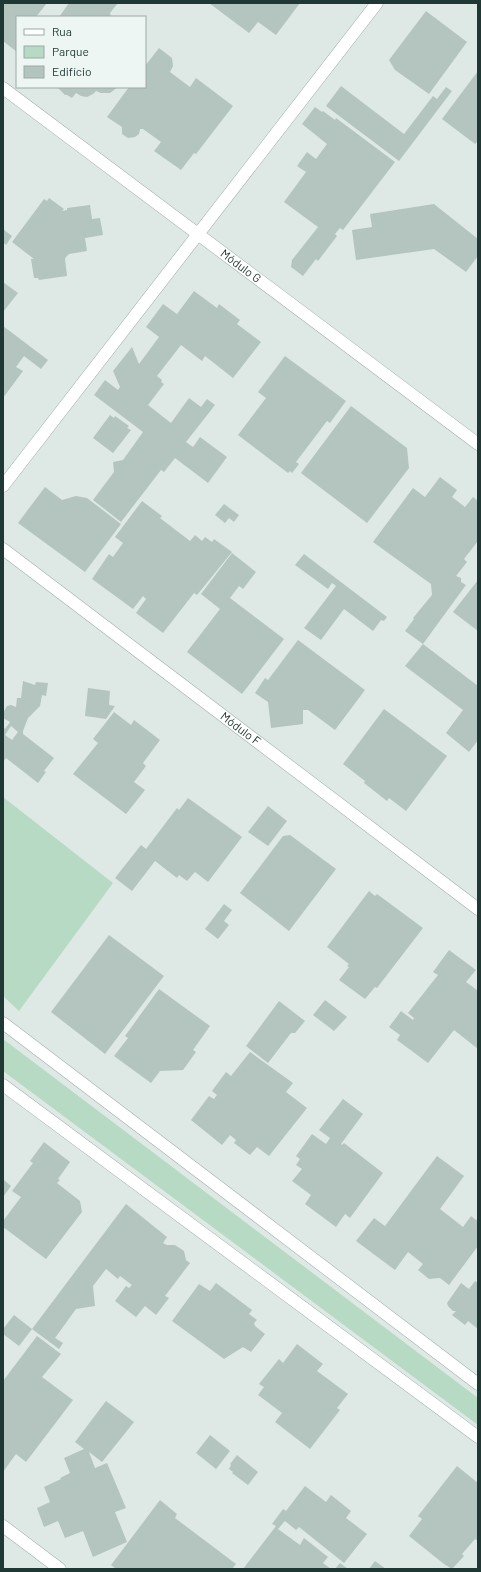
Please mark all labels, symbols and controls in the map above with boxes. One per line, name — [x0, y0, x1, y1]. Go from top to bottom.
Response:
legend — [16, 16, 146, 88]
text: Rua — [52, 24, 72, 38]
text: Parque — [52, 44, 89, 58]
text: Edifício — [52, 64, 92, 78]
street label: Módulo G — [218, 246, 264, 285]
street label: Módulo F — [218, 709, 264, 748]

